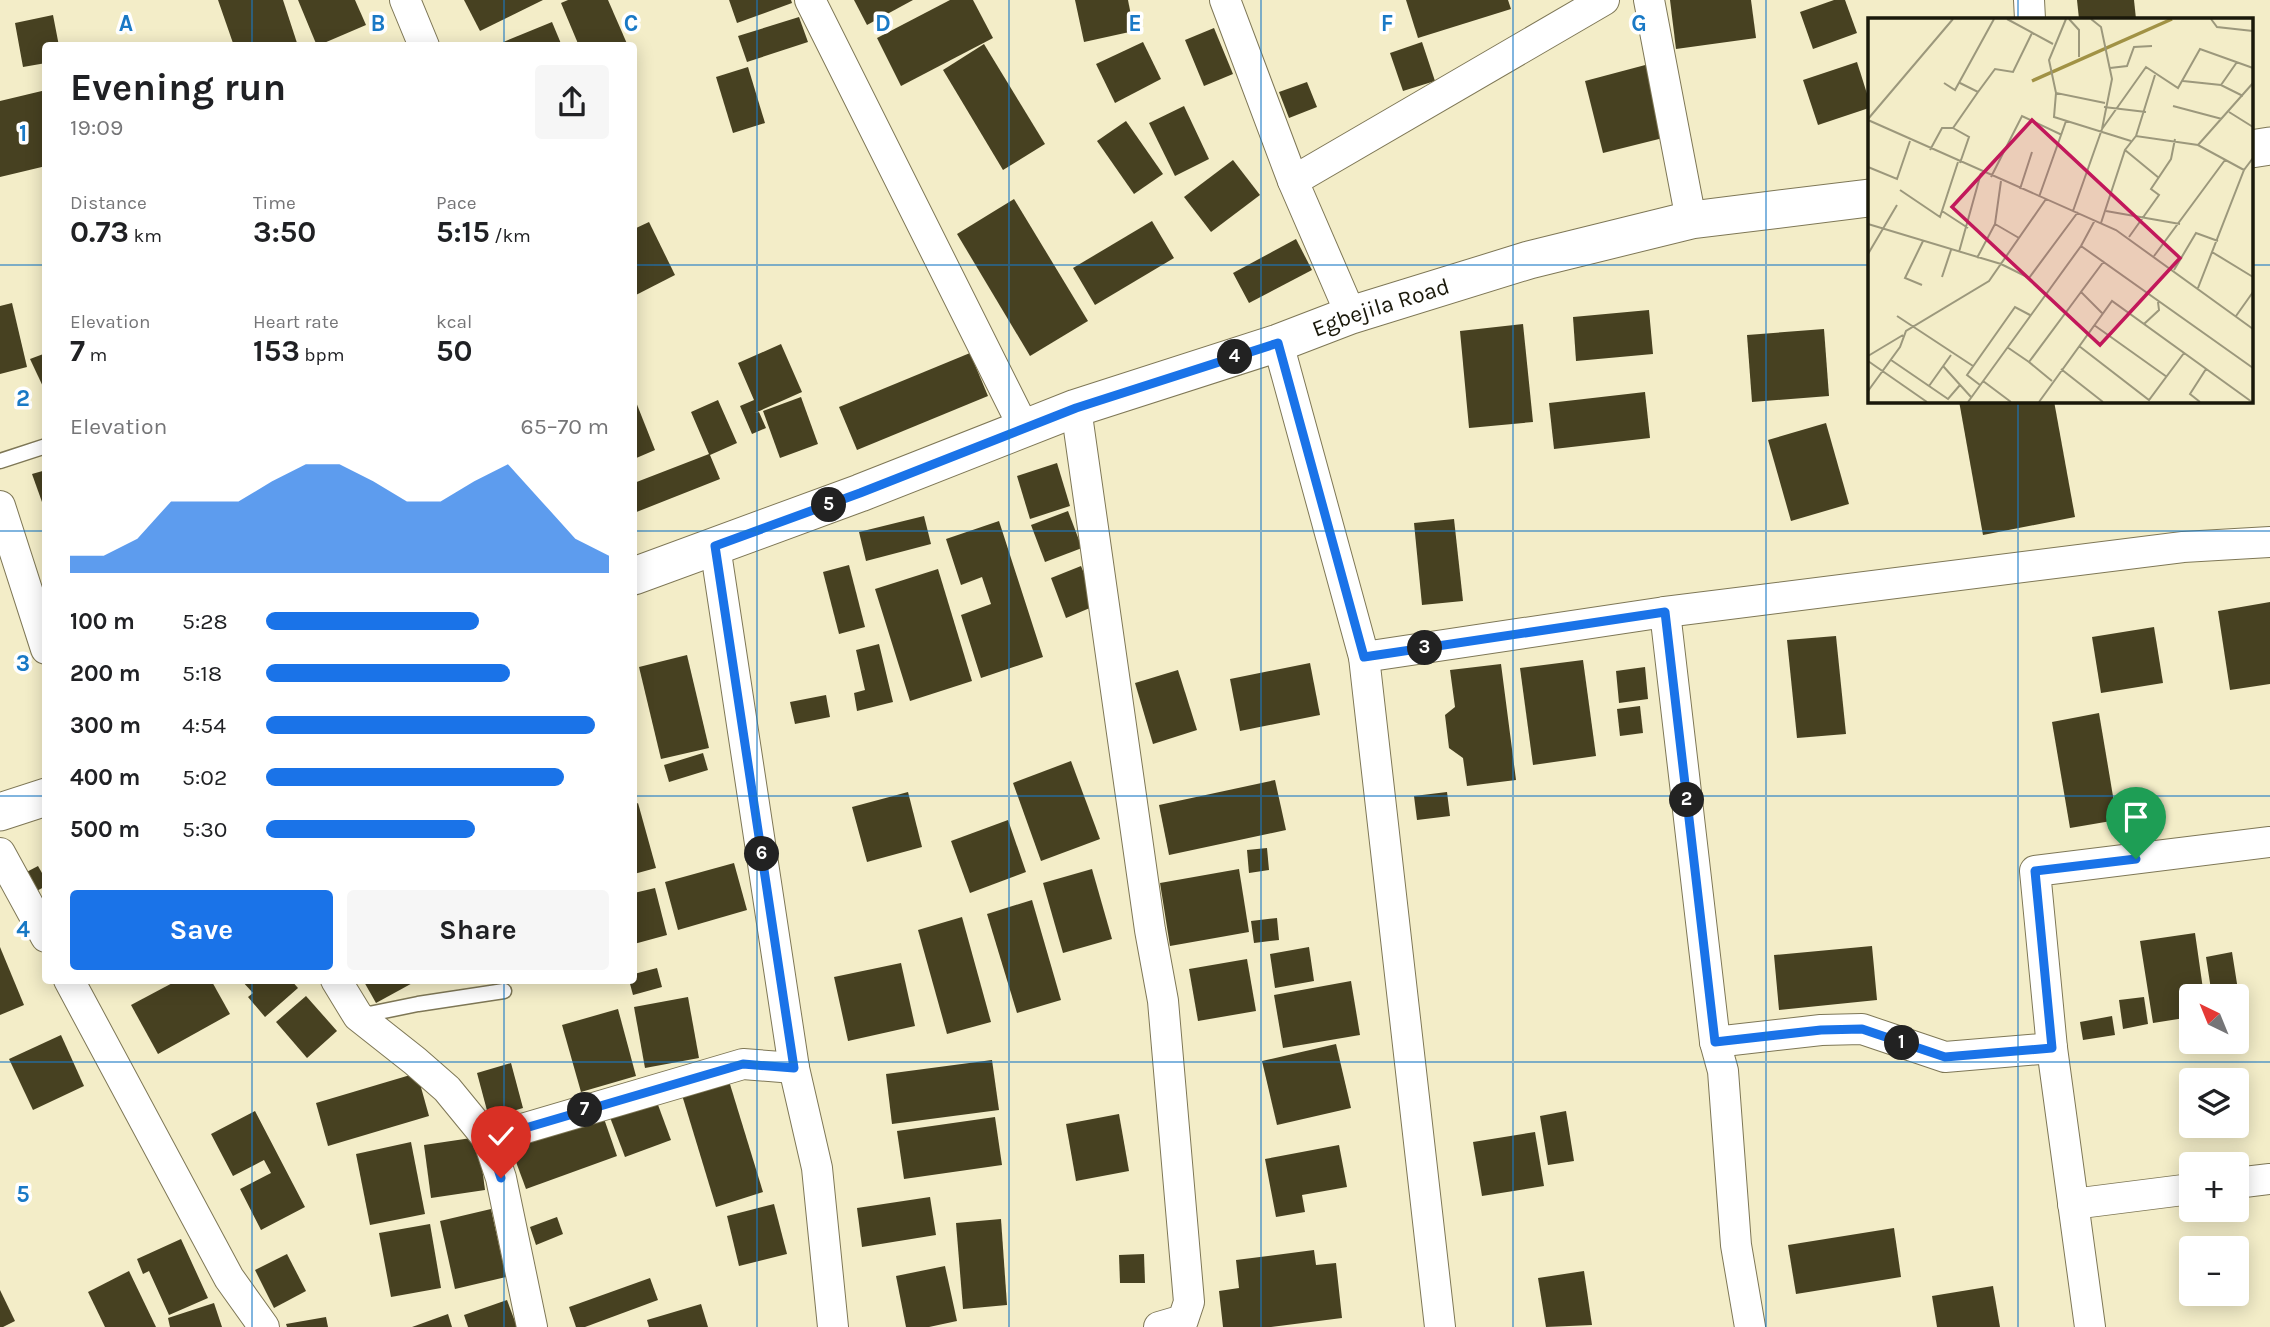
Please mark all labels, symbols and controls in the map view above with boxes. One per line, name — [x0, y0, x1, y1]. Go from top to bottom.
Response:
text: A — [119, 10, 133, 37]
text: B — [371, 10, 385, 37]
text: C — [624, 10, 638, 37]
text: D — [875, 10, 891, 37]
text: E — [1128, 10, 1142, 37]
text: F — [1381, 10, 1393, 37]
text: G — [1631, 10, 1647, 37]
inset map — [1868, 18, 2252, 402]
text: Evening run — [70, 65, 286, 110]
button: share — [535, 65, 609, 139]
text: 19:09 — [70, 114, 123, 141]
text: 1 — [19, 120, 27, 147]
text: Distance — [70, 192, 147, 214]
text: Time — [253, 192, 296, 214]
text: Pace — [436, 192, 477, 214]
text: 0.73 — [70, 214, 129, 250]
text: 3:50 — [253, 214, 316, 250]
text: 5:15 — [436, 214, 490, 250]
text: km — [129, 225, 162, 247]
text: /km — [490, 225, 531, 247]
street label: Egbejila Road — [1308, 272, 1453, 343]
text: Elevation — [70, 311, 150, 333]
text: Heart rate — [253, 311, 339, 333]
text: kcal — [436, 311, 472, 333]
text: 7 — [70, 333, 85, 369]
text: 153 — [253, 333, 300, 369]
text: 50 — [436, 333, 472, 369]
pin: 4 — [1218, 340, 1252, 374]
text: m — [85, 344, 107, 366]
text: bpm — [300, 344, 344, 366]
text: 4 — [1229, 345, 1240, 367]
text: 2 — [16, 385, 30, 412]
text: Elevation — [70, 413, 167, 440]
text: 65–70 m — [521, 413, 609, 440]
pin: 5 — [812, 488, 846, 522]
text: 5 — [823, 493, 834, 515]
text: 100 m — [70, 608, 135, 635]
text: 5:28 — [182, 608, 228, 635]
pin: 3 — [1408, 630, 1442, 666]
text: 3 — [1419, 636, 1430, 658]
text: 3 — [16, 650, 30, 677]
text: 200 m — [70, 660, 141, 687]
text: 5:18 — [182, 660, 222, 687]
text: 300 m — [70, 712, 141, 739]
text: 4:54 — [182, 712, 226, 739]
text: 400 m — [70, 764, 140, 791]
text: 5:02 — [182, 764, 227, 791]
pin: 2 — [1670, 782, 1704, 818]
pin — [2106, 787, 2166, 859]
text: 2 — [1681, 788, 1692, 810]
icon: arrive — [2117, 798, 2155, 836]
text: 500 m — [70, 816, 140, 843]
text: 5:30 — [182, 816, 228, 843]
pin: 6 — [744, 836, 780, 872]
text: 6 — [756, 842, 767, 864]
button: Save — [70, 890, 333, 970]
button: Share — [347, 890, 609, 970]
text: 4 — [16, 916, 30, 943]
north arrow — [2179, 984, 2249, 1054]
map controls — [2179, 984, 2249, 1306]
pin: 1 — [1884, 1026, 1920, 1060]
text: 1 — [1898, 1031, 1905, 1053]
button: layers — [2179, 1068, 2249, 1138]
pin: 7 — [568, 1092, 602, 1128]
text: 7 — [580, 1098, 589, 1120]
pin — [471, 1106, 531, 1178]
icon: check — [482, 1117, 520, 1155]
button: + — [2179, 1152, 2249, 1222]
text: 5 — [16, 1181, 30, 1208]
button: − — [2179, 1236, 2249, 1306]

